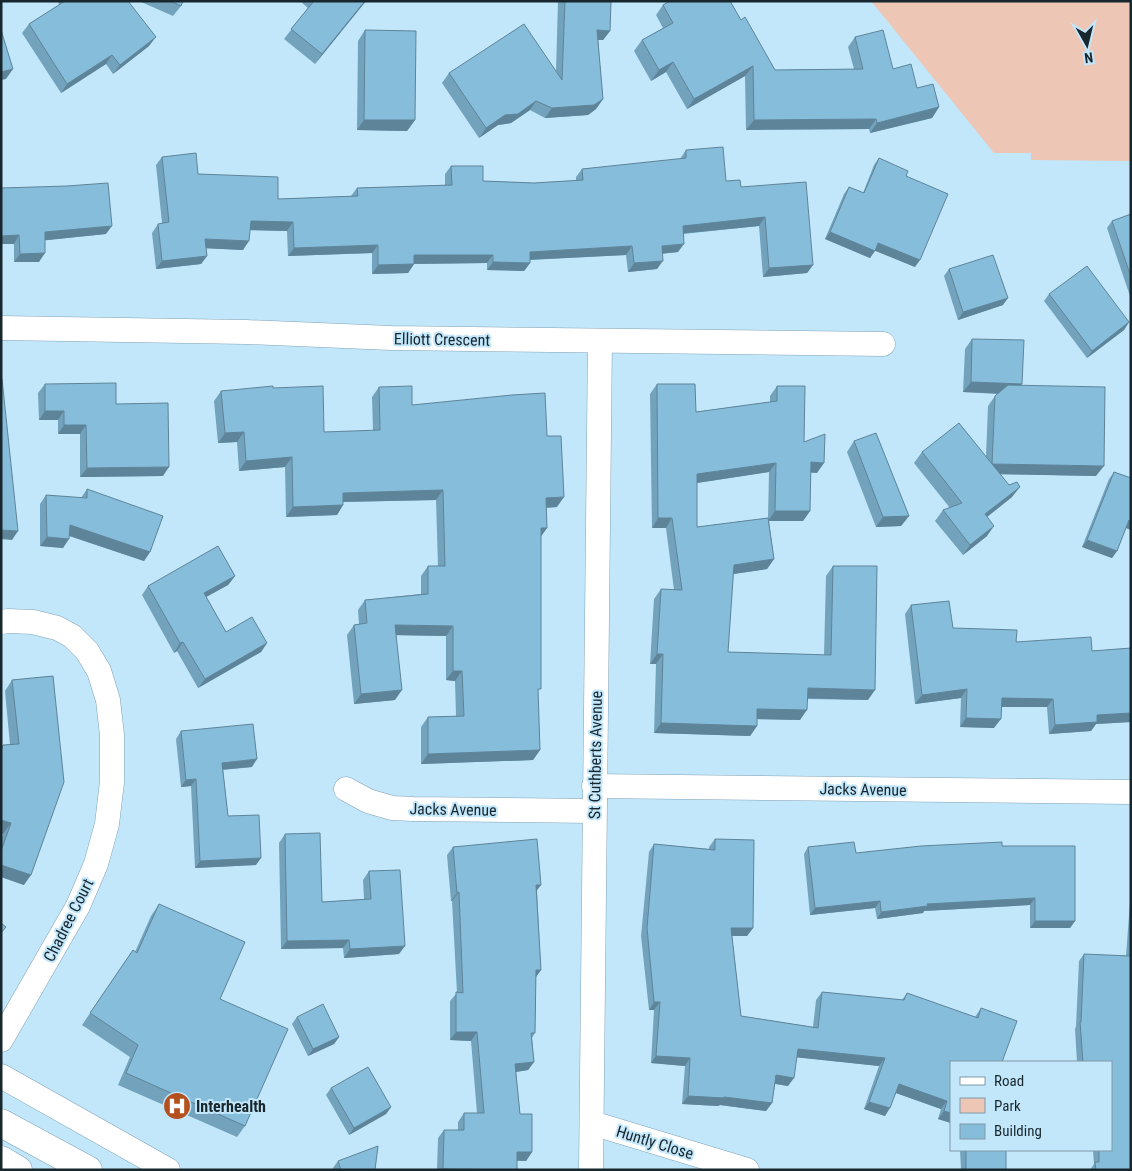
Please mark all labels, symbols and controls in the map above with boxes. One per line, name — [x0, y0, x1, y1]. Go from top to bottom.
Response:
north arrow — [1062, 20, 1112, 70]
text: N — [1083, 49, 1094, 66]
street label: Elliott Crescent — [394, 329, 490, 350]
street label: St Cuthberts Avenue — [585, 691, 606, 819]
street label: Jacks Avenue — [819, 779, 907, 800]
street label: Jacks Avenue — [409, 799, 497, 820]
street label: Chadree Court — [39, 875, 98, 965]
legend — [950, 1061, 1112, 1151]
text: Road — [994, 1072, 1024, 1090]
hospital icon: Interhealth — [162, 1091, 192, 1121]
place label: Interhealth — [196, 1097, 266, 1116]
text: Park — [994, 1097, 1021, 1115]
street label: Huntly Close — [614, 1122, 696, 1163]
text: Building — [994, 1122, 1042, 1140]

